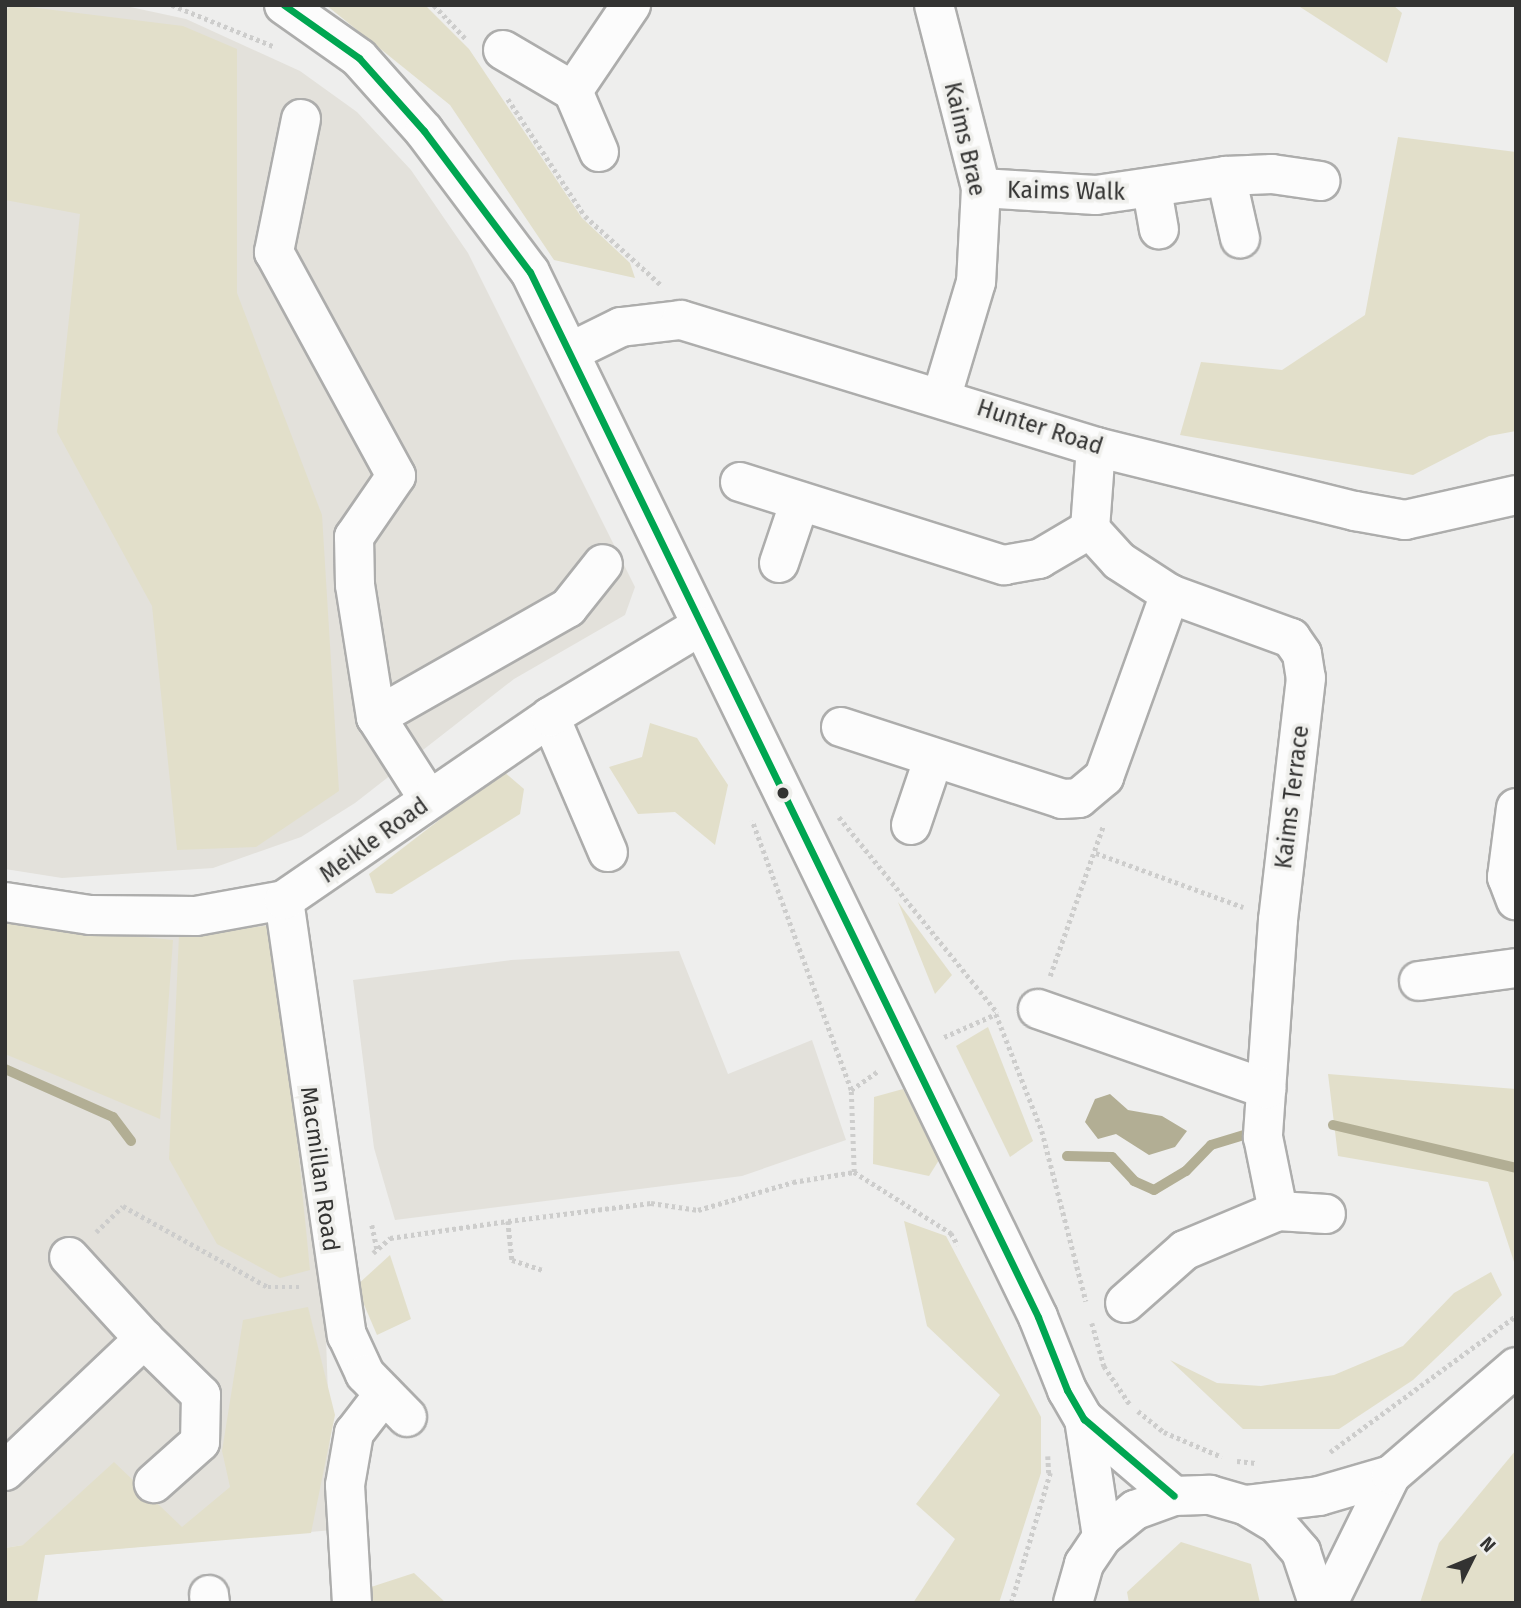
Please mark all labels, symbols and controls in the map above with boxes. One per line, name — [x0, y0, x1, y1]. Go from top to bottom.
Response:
street label: Kaims Brae — [939, 79, 991, 199]
street label: Kaims Walk — [1007, 176, 1125, 206]
street label: Hunter Road — [973, 394, 1107, 460]
street label: Kaims Terrace — [1269, 724, 1315, 870]
unlabelled marker — [776, 786, 790, 800]
street label: Meikle Road — [315, 792, 433, 888]
street label: Macmillan Road — [295, 1085, 345, 1253]
north arrow — [1437, 1524, 1507, 1594]
text: N — [1475, 1532, 1500, 1557]

